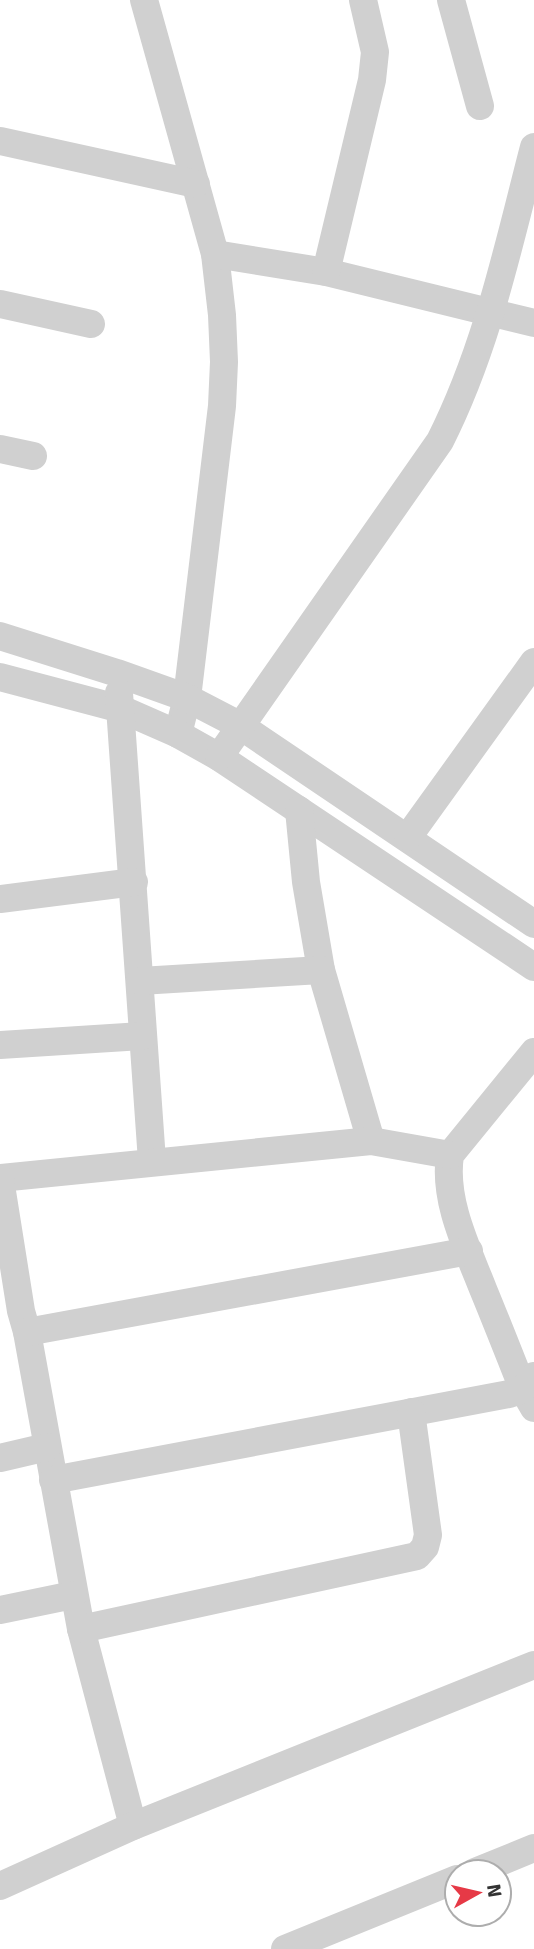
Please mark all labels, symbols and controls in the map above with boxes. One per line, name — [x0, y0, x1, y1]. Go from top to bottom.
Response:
north arrow — [443, 1858, 513, 1928]
text: N — [481, 1883, 507, 1899]

